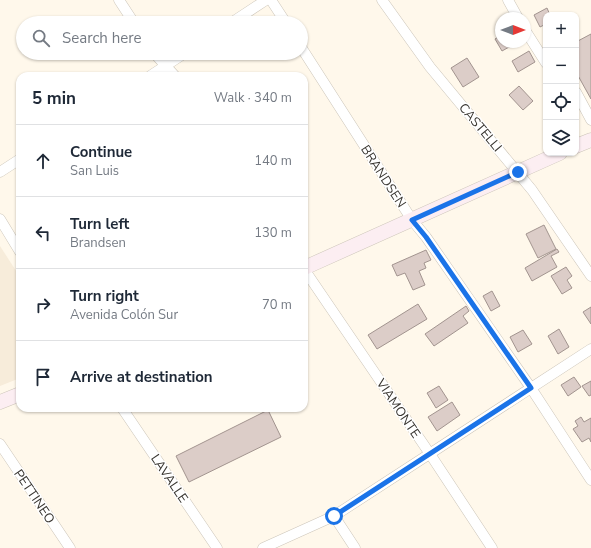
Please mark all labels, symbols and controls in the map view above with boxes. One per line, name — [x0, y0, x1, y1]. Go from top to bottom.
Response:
north arrow — [495, 12, 531, 48]
map controls — [543, 12, 579, 156]
button: + — [543, 12, 579, 48]
search box — [16, 16, 308, 60]
icon: search — [30, 27, 52, 49]
text: Search here — [62, 28, 142, 48]
button: − — [543, 48, 579, 84]
button: locate — [543, 84, 579, 120]
text: 5 min — [32, 87, 76, 110]
text: Walk · 340 m — [214, 89, 292, 107]
street label: CASTELLI — [455, 99, 506, 156]
button: layers — [543, 120, 579, 156]
text: Continue — [70, 142, 132, 162]
street label: BRANDSEN — [356, 142, 410, 211]
icon: ahead — [32, 150, 54, 172]
text: 140 m — [254, 152, 292, 170]
text: San Luis — [70, 162, 119, 180]
route end — [509, 163, 527, 181]
text: Turn left — [70, 214, 129, 234]
icon: left — [32, 222, 54, 244]
text: 130 m — [254, 224, 292, 242]
text: Brandsen — [70, 234, 126, 252]
text: Turn right — [70, 286, 139, 306]
icon: right — [32, 294, 54, 316]
text: 70 m — [262, 296, 292, 314]
text: Avenida Colón Sur — [70, 306, 178, 324]
icon: arrive — [32, 366, 54, 388]
text: Arrive at destination — [70, 367, 213, 387]
street label: VIAMONTE — [371, 375, 425, 442]
street label: LAVALLE — [146, 451, 192, 506]
street label: PETTINEO — [9, 466, 59, 527]
route start — [325, 507, 343, 525]

